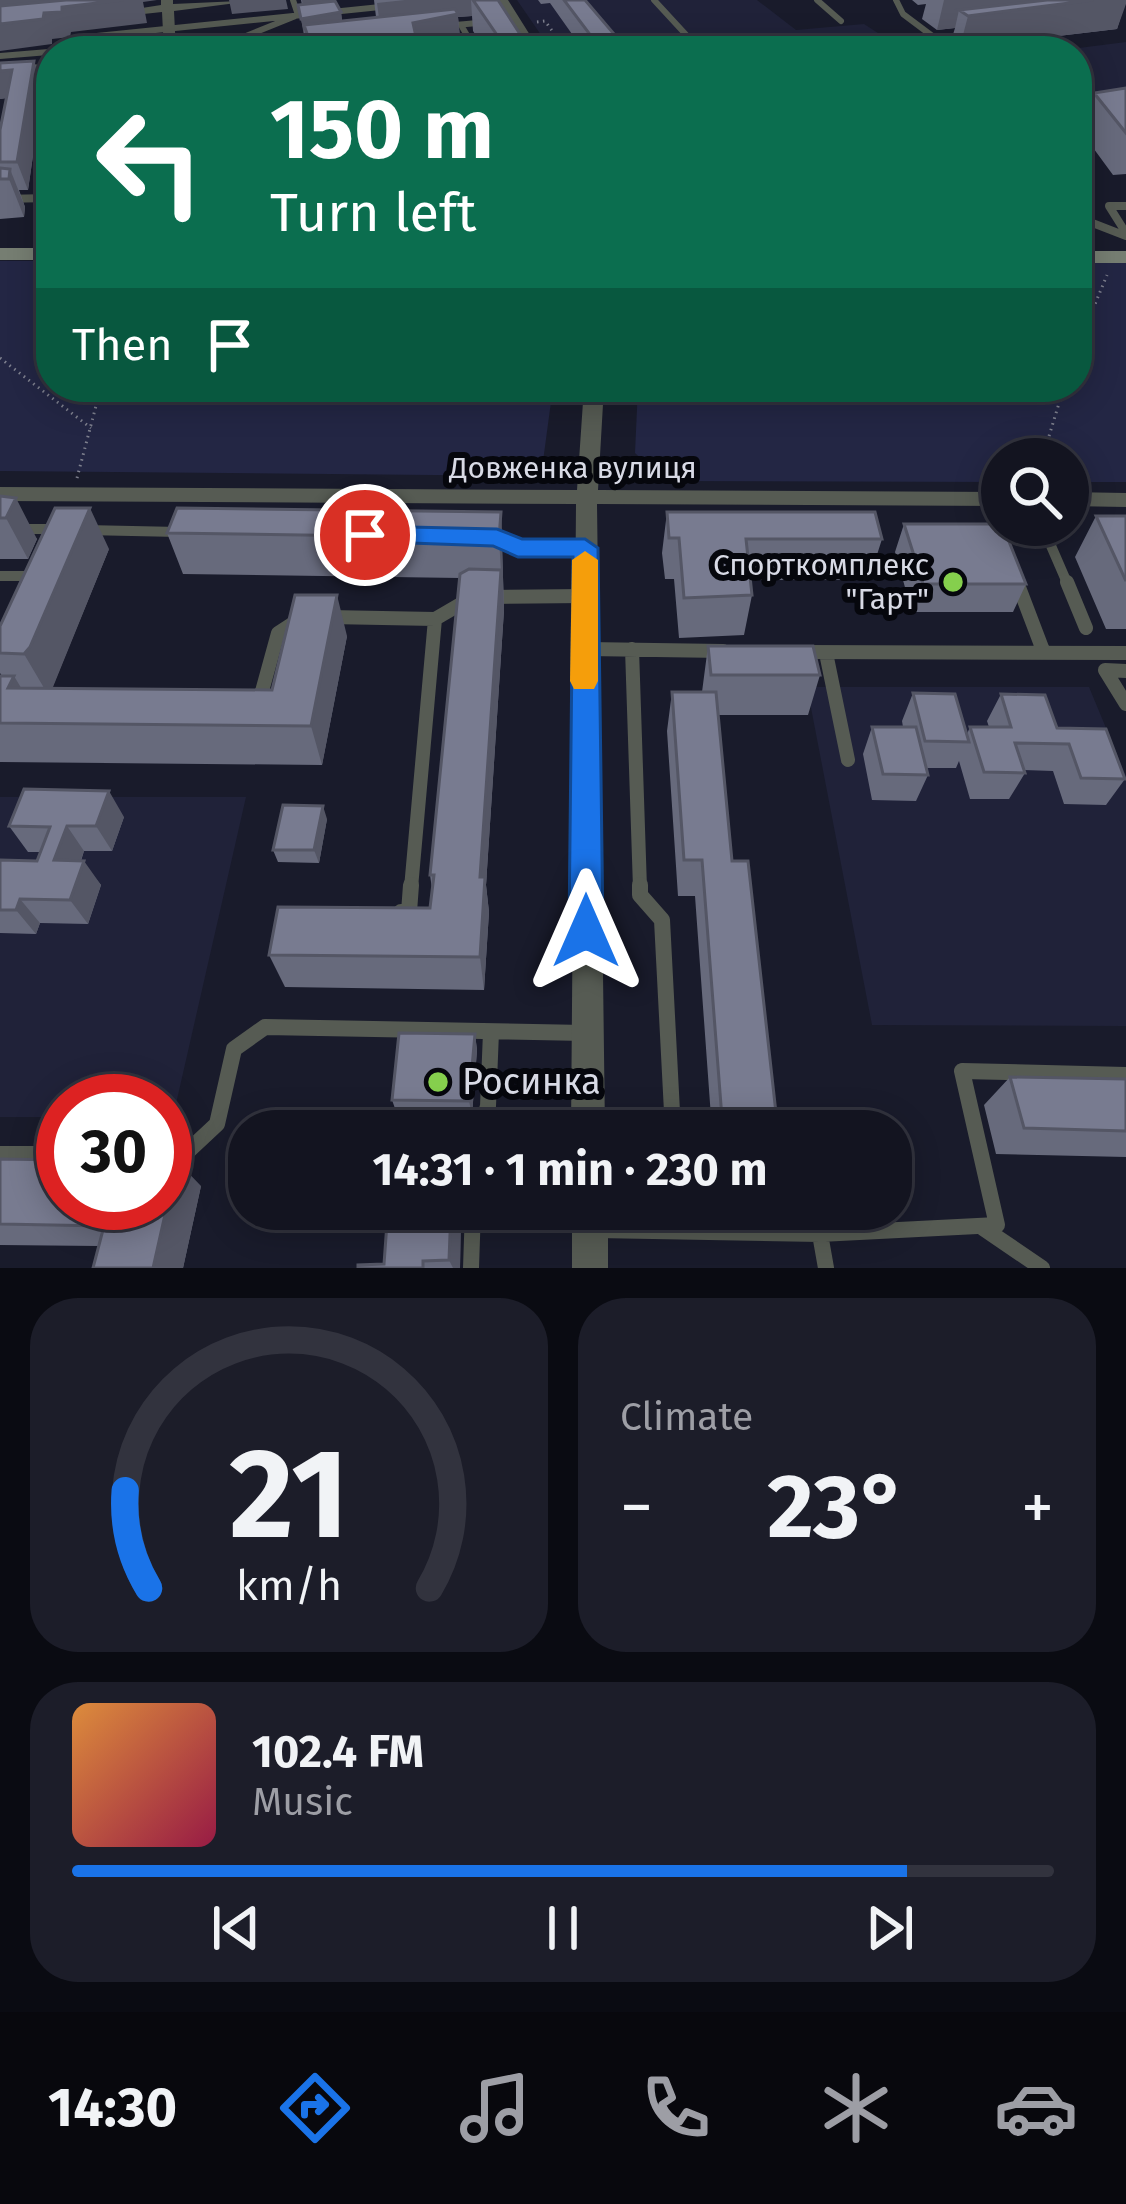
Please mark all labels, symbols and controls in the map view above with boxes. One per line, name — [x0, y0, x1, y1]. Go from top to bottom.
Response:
text: 150 m — [270, 79, 494, 180]
icon: left — [72, 84, 228, 240]
text: Turn left — [270, 181, 477, 245]
icon: arrive — [197, 312, 263, 378]
text: Then — [72, 318, 173, 372]
map controls — [981, 438, 1089, 546]
button: search — [981, 438, 1089, 546]
street label: Довженка вулиця — [448, 450, 697, 486]
pin — [314, 484, 416, 586]
icon: arrive — [332, 502, 398, 568]
place label: Спорткомплекс "Гарт" — [713, 547, 929, 617]
marker: Спорткомплекс "Гарт" — [940, 569, 966, 595]
position arrow — [523, 868, 649, 994]
place label: Росинка — [462, 1060, 601, 1104]
marker: Росинка — [425, 1069, 451, 1095]
speed limit sign: 30 — [36, 1074, 192, 1230]
text: 14:31 · 1 min · 230 m — [372, 1143, 768, 1197]
text: Climate — [620, 1394, 753, 1440]
text: 21 — [229, 1420, 349, 1570]
text: 23° — [767, 1453, 907, 1561]
text: − — [620, 1468, 653, 1547]
text: + — [1021, 1468, 1054, 1547]
text: km/h — [236, 1560, 342, 1611]
text: 102.4 FM — [252, 1725, 424, 1779]
text: Music — [252, 1779, 353, 1825]
icon: previous — [203, 1895, 269, 1961]
icon: pause — [530, 1895, 596, 1961]
icon: next — [857, 1895, 923, 1961]
icon: directions — [273, 2066, 357, 2150]
icon: music — [453, 2066, 537, 2150]
icon: phone — [634, 2066, 718, 2150]
icon: climate — [814, 2066, 898, 2150]
icon: car — [994, 2066, 1078, 2150]
text: 14:30 — [48, 2076, 177, 2140]

